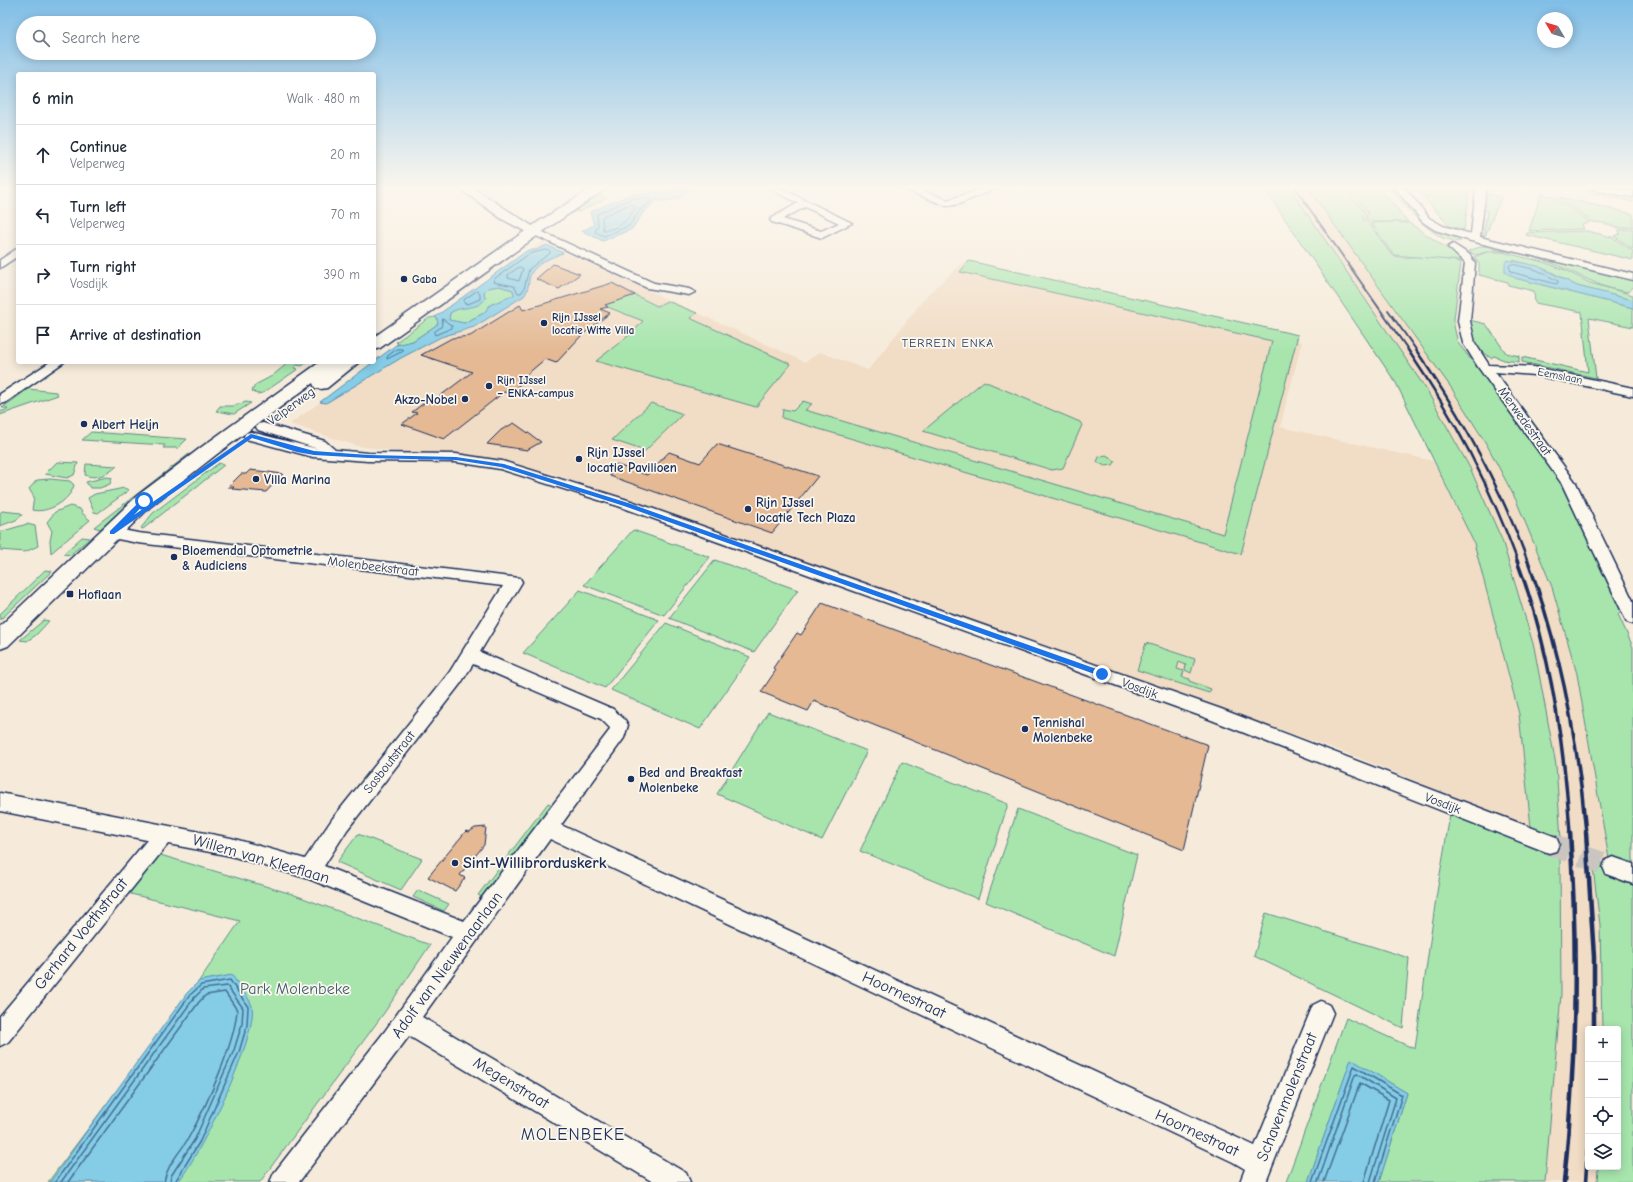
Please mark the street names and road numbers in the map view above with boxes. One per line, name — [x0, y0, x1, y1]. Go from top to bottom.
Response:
street label: Eemslaan — [1536, 365, 1584, 387]
street label: Velperweg — [264, 384, 318, 428]
street label: Merwedestraat — [1495, 384, 1556, 459]
street label: Molenbeekstraat — [327, 553, 421, 579]
street label: Vosdijk — [1120, 675, 1161, 702]
street label: Sasboutstraat — [360, 727, 419, 796]
street label: Vosdijk — [1423, 789, 1464, 817]
street label: Willem van Kleeflaan — [190, 831, 332, 887]
street label: Gerhard Voethstraat — [31, 874, 132, 993]
street label: Adolf van Nieuwenaarlaan — [388, 888, 506, 1042]
street label: Hoornestraat — [859, 968, 949, 1022]
street label: Schavenmolenstraat — [1253, 1030, 1321, 1164]
street label: Megenstraat — [470, 1053, 552, 1113]
street label: Hoornestraat — [1152, 1106, 1242, 1160]

